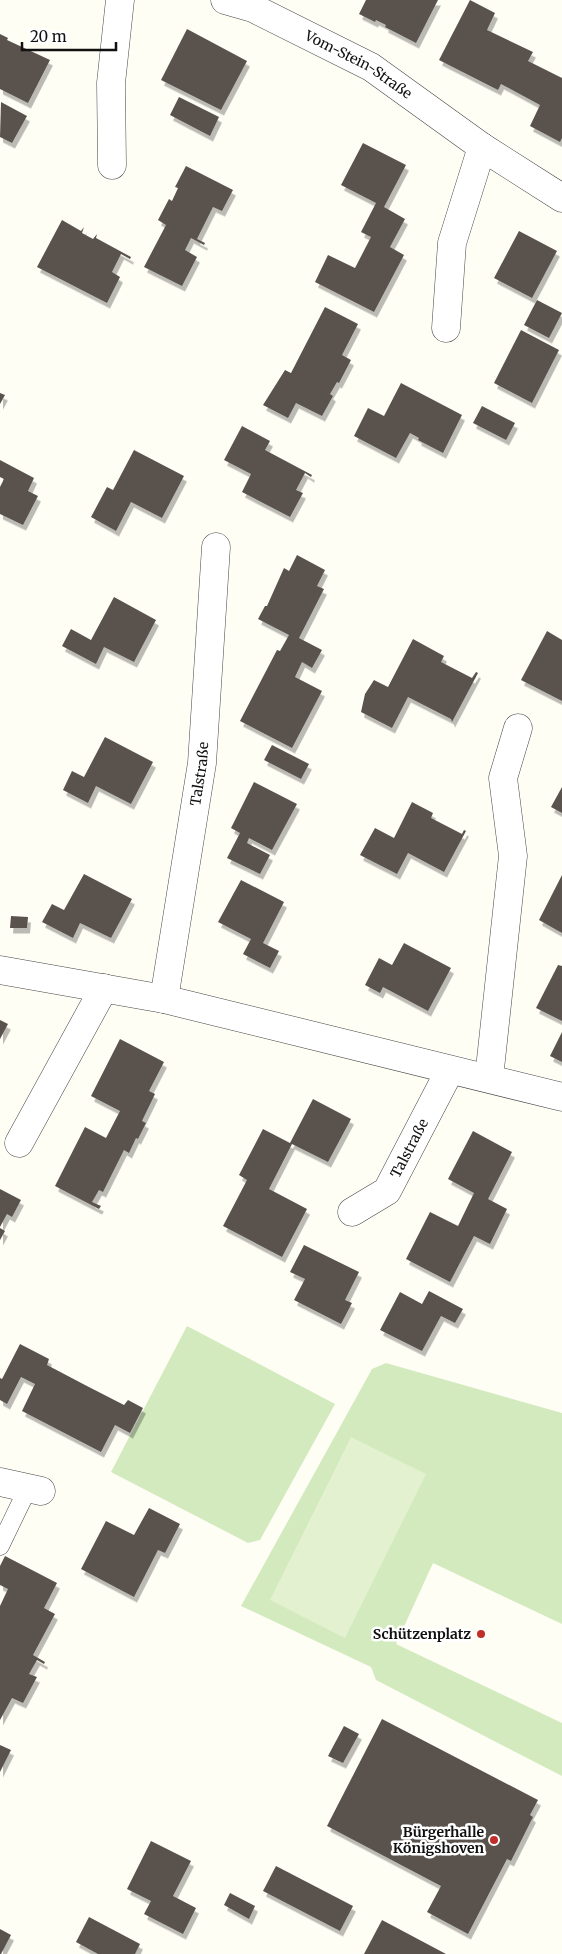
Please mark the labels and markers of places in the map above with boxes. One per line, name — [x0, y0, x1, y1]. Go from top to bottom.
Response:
place label: Schützenplatz — [373, 1625, 471, 1643]
marker: Schützenplatz — [475, 1628, 487, 1640]
place label: Bürgerhalle Königshoven — [393, 1823, 484, 1857]
marker: Bürgerhalle Königshoven — [488, 1834, 500, 1846]

